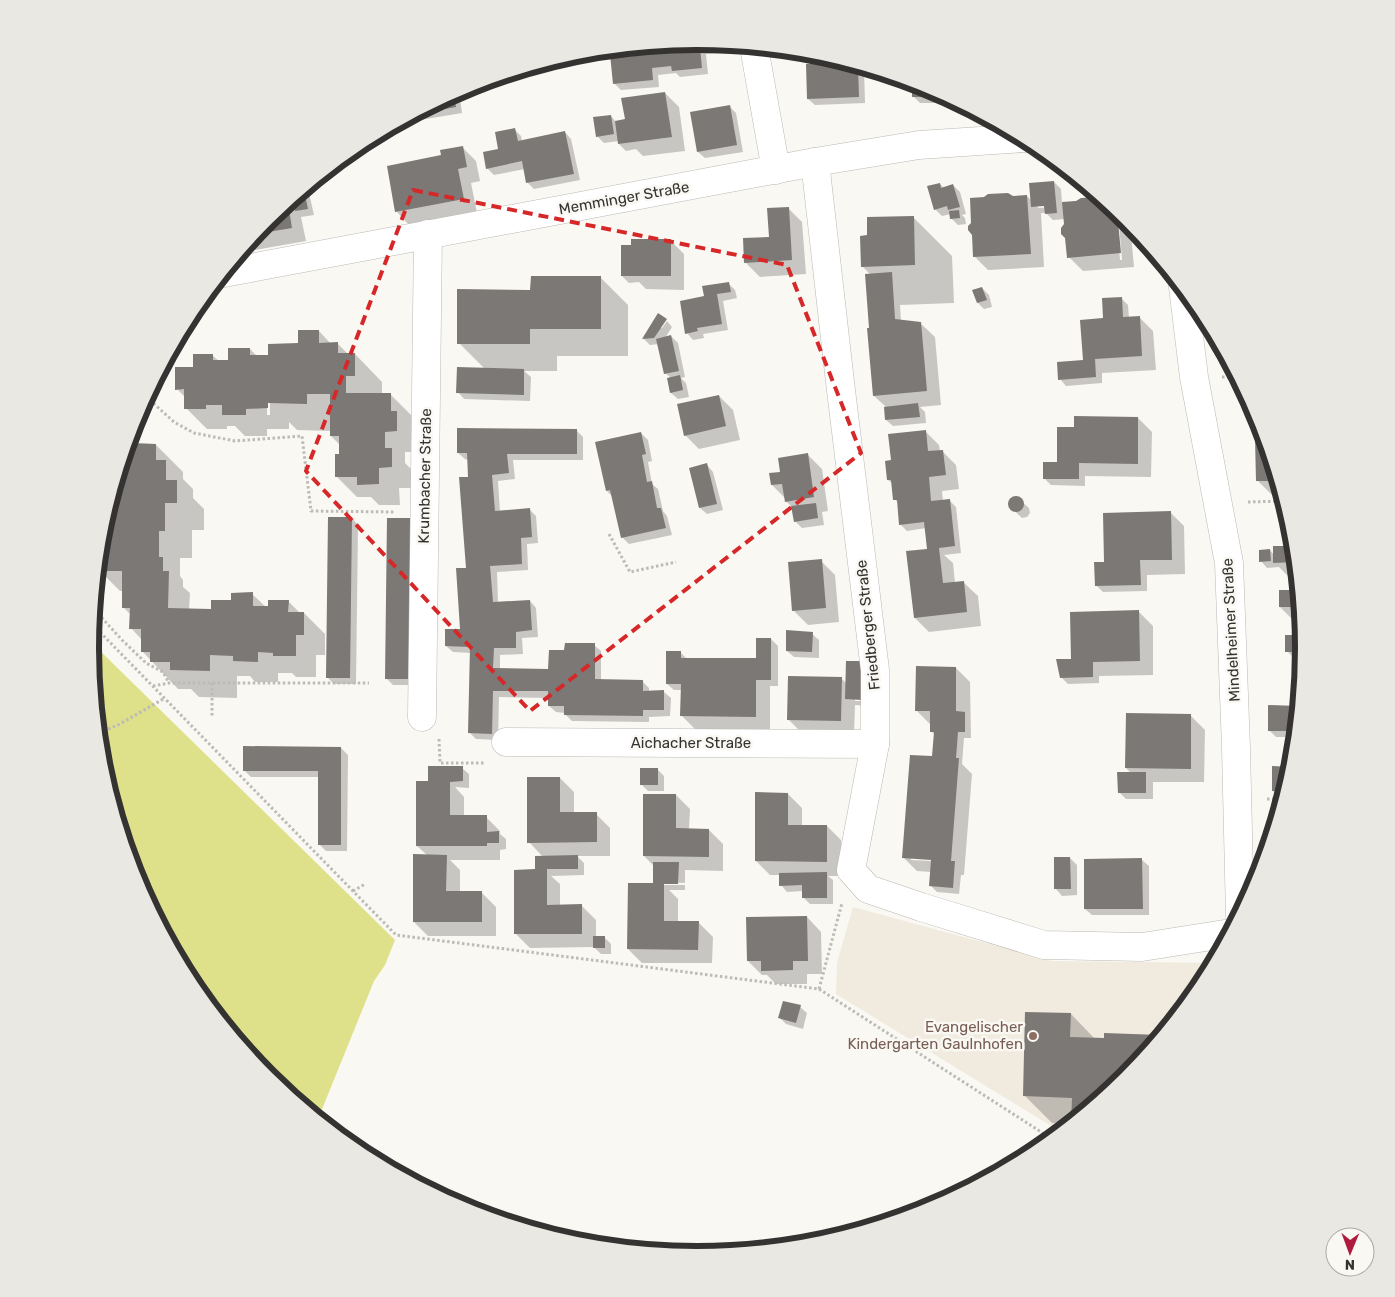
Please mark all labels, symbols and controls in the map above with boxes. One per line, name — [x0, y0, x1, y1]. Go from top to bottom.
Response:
street label: Memminger Straße — [557, 178, 691, 218]
street label: Krumbacher Straße — [415, 408, 435, 544]
street label: Mindelheimer Straße — [1218, 558, 1244, 702]
street label: Friedberger Straße — [852, 559, 884, 691]
street label: Aichacher Straße — [631, 734, 751, 752]
place label: Evangelischer Kindergarten Gaulnhofen — [847, 1018, 1023, 1053]
marker: Evangelischer Kindergarten Gaulnhofen — [1027, 1030, 1039, 1042]
north arrow — [1325, 1227, 1375, 1277]
text: N — [1345, 1256, 1355, 1273]

